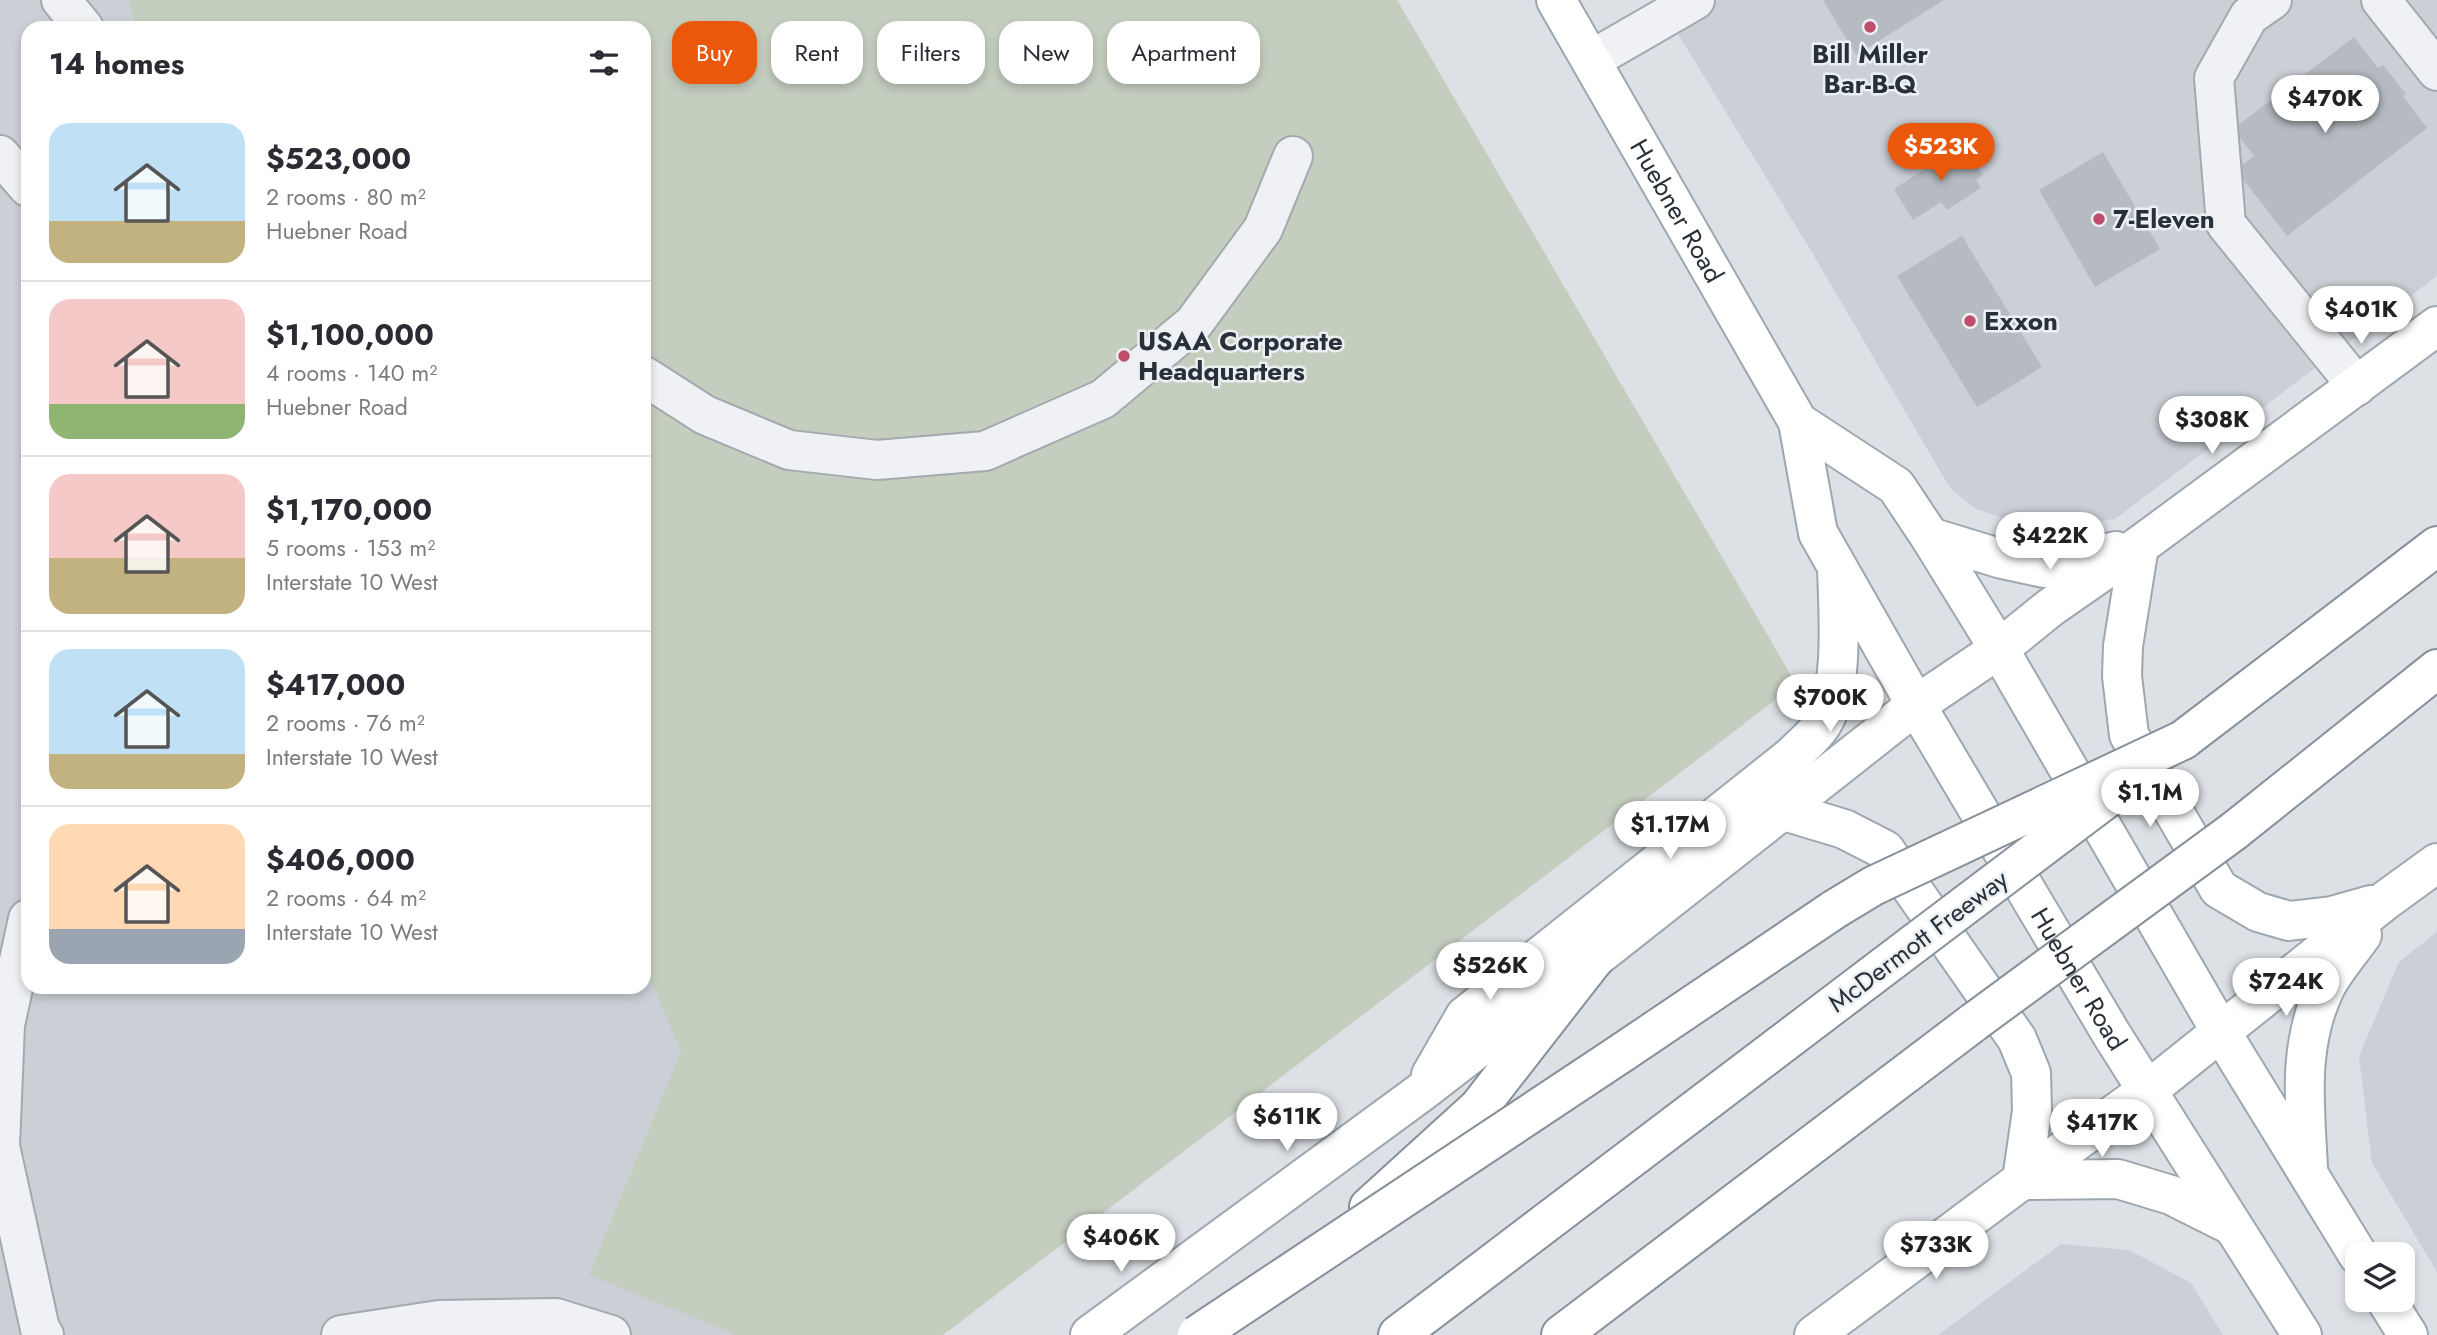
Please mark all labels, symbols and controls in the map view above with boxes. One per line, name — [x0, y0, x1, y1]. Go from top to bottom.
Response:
marker: Bill Miller Bar-B-Q — [1862, 19, 1878, 35]
chip: Buy — [672, 21, 757, 84]
chip: Rent — [771, 21, 863, 84]
chip: Filters — [877, 21, 985, 84]
chip: New — [999, 21, 1093, 84]
chip: Apartment — [1107, 21, 1260, 84]
place label: Bill Miller Bar-B-Q — [1812, 35, 1928, 103]
text: 14 homes — [49, 42, 184, 85]
icon: filters — [585, 44, 623, 82]
pin: $470K — [2276, 76, 2374, 135]
text: $470K — [2287, 81, 2363, 115]
pin: $523K — [1892, 124, 1990, 183]
text: $523K — [1904, 129, 1978, 163]
street label: Huebner Road — [1621, 132, 1733, 290]
text: $523,000 — [266, 137, 411, 180]
icon: home — [105, 151, 189, 235]
text: 2 rooms · 80 m² — [266, 180, 426, 214]
place label: 7-Eleven — [2113, 200, 2215, 238]
marker: 7-Eleven — [2091, 211, 2107, 227]
text: Huebner Road — [266, 214, 408, 248]
pin: $401K — [2312, 286, 2410, 346]
text: $401K — [2324, 292, 2398, 326]
place label: Exxon — [1984, 302, 2058, 340]
text: $1,100,000 — [266, 313, 434, 356]
marker: Exxon — [1962, 313, 1978, 329]
place label: USAA Corporate Headquarters — [1138, 322, 1343, 390]
icon: home — [105, 327, 189, 411]
marker: USAA Corporate Headquarters — [1116, 348, 1132, 364]
text: 4 rooms · 140 m² — [266, 356, 437, 390]
text: Huebner Road — [266, 390, 408, 424]
pin: $308K — [2163, 396, 2261, 456]
text: $308K — [2175, 402, 2249, 436]
text: $1,170,000 — [266, 488, 432, 531]
icon: home — [105, 502, 189, 586]
pin: $422K — [2001, 512, 2099, 572]
text: $422K — [2012, 518, 2088, 552]
text: 5 rooms · 153 m² — [266, 531, 435, 565]
text: Interstate 10 West — [266, 565, 438, 599]
text: $417,000 — [266, 663, 405, 706]
pin: $700K — [1781, 674, 1879, 734]
icon: home — [105, 677, 189, 761]
text: $700K — [1793, 680, 1867, 714]
text: 2 rooms · 76 m² — [266, 706, 425, 740]
text: Interstate 10 West — [266, 740, 438, 774]
pin: $1.1M — [2101, 770, 2199, 829]
text: $1.1M — [2117, 775, 2183, 809]
pin: $1.17M — [1613, 802, 1727, 861]
text: $1.17M — [1630, 807, 1710, 841]
text: $406,000 — [266, 838, 415, 881]
icon: home — [105, 852, 189, 936]
street label: McDermott Freeway — [1820, 860, 2017, 1022]
text: 2 rooms · 64 m² — [266, 881, 426, 915]
street label: Huebner Road — [2022, 900, 2136, 1058]
text: Interstate 10 West — [266, 915, 438, 949]
pin: $526K — [1441, 942, 1539, 1002]
text: $526K — [1452, 948, 1528, 982]
pin: $724K — [2237, 958, 2335, 1018]
text: $724K — [2248, 964, 2324, 998]
pin: $611K — [1238, 1094, 1336, 1153]
text: $611K — [1252, 1099, 1322, 1133]
pin: $417K — [2053, 1100, 2151, 1159]
text: $417K — [2066, 1105, 2138, 1139]
pin: $406K — [1072, 1214, 1170, 1274]
text: $406K — [1082, 1220, 1160, 1254]
pin: $733K — [1887, 1222, 1985, 1281]
text: $733K — [1900, 1227, 1972, 1261]
map controls — [2345, 1242, 2415, 1312]
button: layers — [2345, 1242, 2415, 1312]

